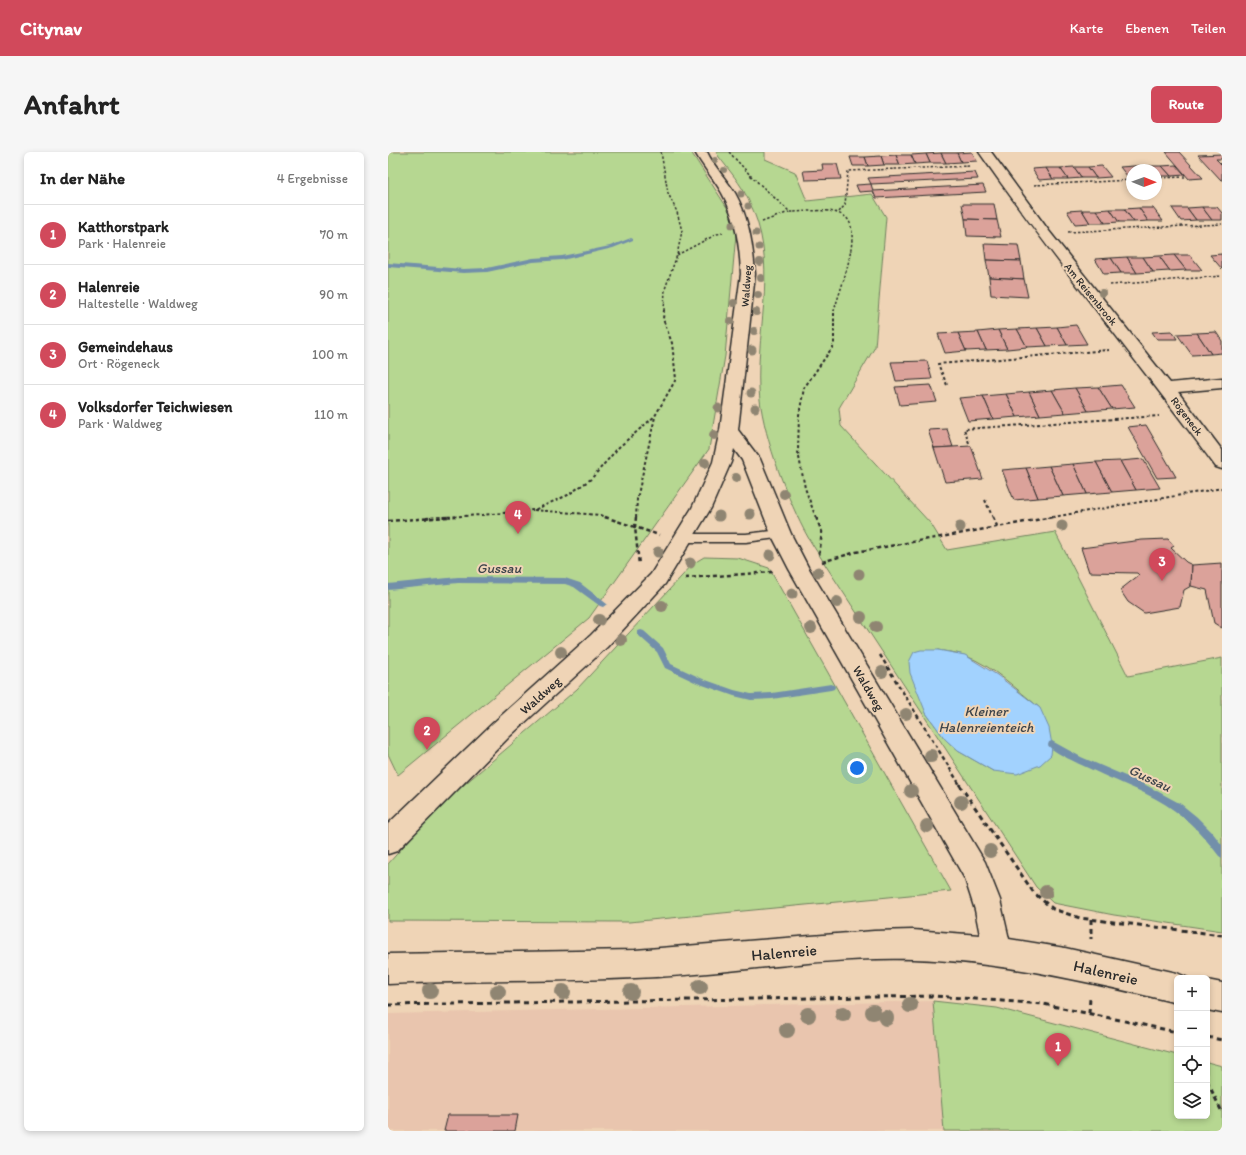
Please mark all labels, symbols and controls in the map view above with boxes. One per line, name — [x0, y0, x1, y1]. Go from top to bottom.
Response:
text: Citynav — [20, 17, 82, 40]
text: Karte — [1070, 20, 1103, 37]
text: Ebenen — [1125, 20, 1169, 37]
text: Teilen — [1191, 20, 1226, 37]
button: Route — [1151, 86, 1222, 123]
text: Anfahrt — [24, 87, 119, 121]
north arrow — [1126, 164, 1162, 200]
text: In der Nähe — [40, 168, 125, 188]
text: 4 Ergebnisse — [277, 171, 348, 186]
text: Katthorstpark — [78, 218, 169, 236]
text: 1 — [50, 227, 56, 242]
text: 70 m — [320, 227, 348, 242]
text: Park · Halenreie — [78, 236, 166, 251]
street label: Am Reisenbrook — [1061, 260, 1120, 328]
street label: Waldweg — [739, 264, 754, 307]
text: Halenreie — [78, 278, 140, 296]
text: 2 — [50, 287, 56, 302]
text: 90 m — [319, 287, 348, 302]
text: Haltestelle · Waldweg — [78, 296, 198, 311]
text: Gemeindehaus — [78, 338, 173, 356]
text: 3 — [49, 347, 57, 362]
text: 100 m — [312, 347, 348, 362]
text: Ort · Rögeneck — [78, 356, 160, 371]
street label: Rögeneck — [1168, 394, 1206, 438]
text: Volksdorfer Teichwiesen — [78, 398, 233, 416]
text: 4 — [49, 407, 57, 422]
text: 110 m — [314, 407, 348, 422]
text: Park · Waldweg — [78, 416, 162, 431]
pin: 4 — [505, 501, 531, 534]
pin: 3 — [1149, 548, 1175, 581]
water label: Gussau — [477, 560, 521, 577]
street label: Waldweg — [850, 663, 888, 714]
street label: Waldweg — [517, 673, 564, 718]
water label: Kleiner Halenreienteich — [938, 703, 1034, 736]
pin: 2 — [414, 717, 440, 750]
your location — [847, 758, 867, 778]
water label: Gussau — [1126, 761, 1174, 796]
street label: Halenreie — [750, 940, 818, 965]
street label: Halenreie — [1072, 956, 1140, 989]
map controls — [1174, 975, 1210, 1119]
button: + — [1174, 975, 1210, 1011]
button: − — [1174, 1011, 1210, 1047]
pin: 1 — [1045, 1033, 1071, 1066]
button: locate — [1174, 1047, 1210, 1083]
button: layers — [1174, 1083, 1210, 1119]

